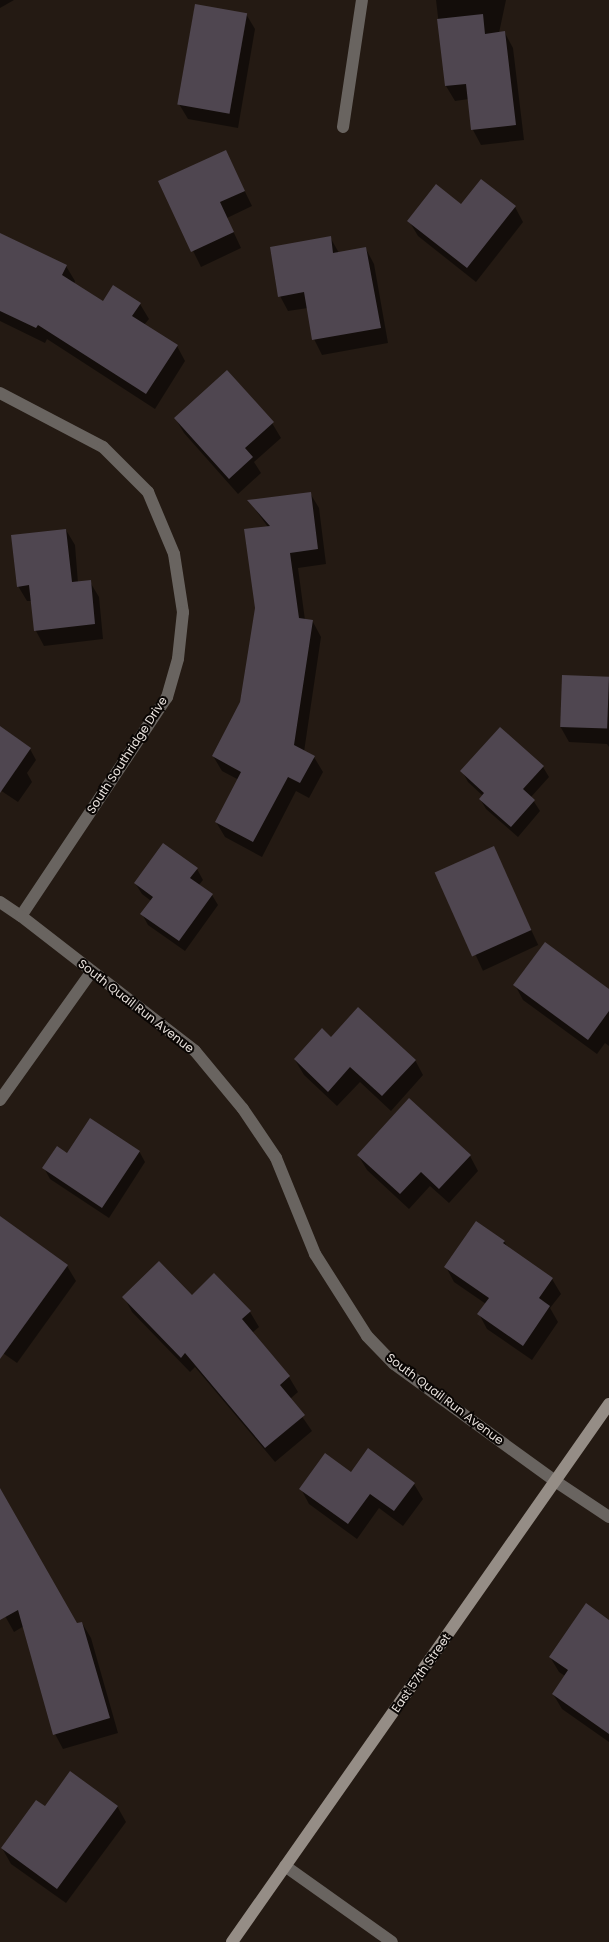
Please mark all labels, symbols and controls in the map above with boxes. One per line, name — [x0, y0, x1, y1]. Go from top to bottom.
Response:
street label: South Southridge Drive — [84, 694, 170, 816]
street label: South Quail Run Avenue — [75, 956, 197, 1056]
street label: South Quail Run Avenue — [384, 1350, 506, 1448]
street label: East 57th Street — [389, 1631, 453, 1715]

